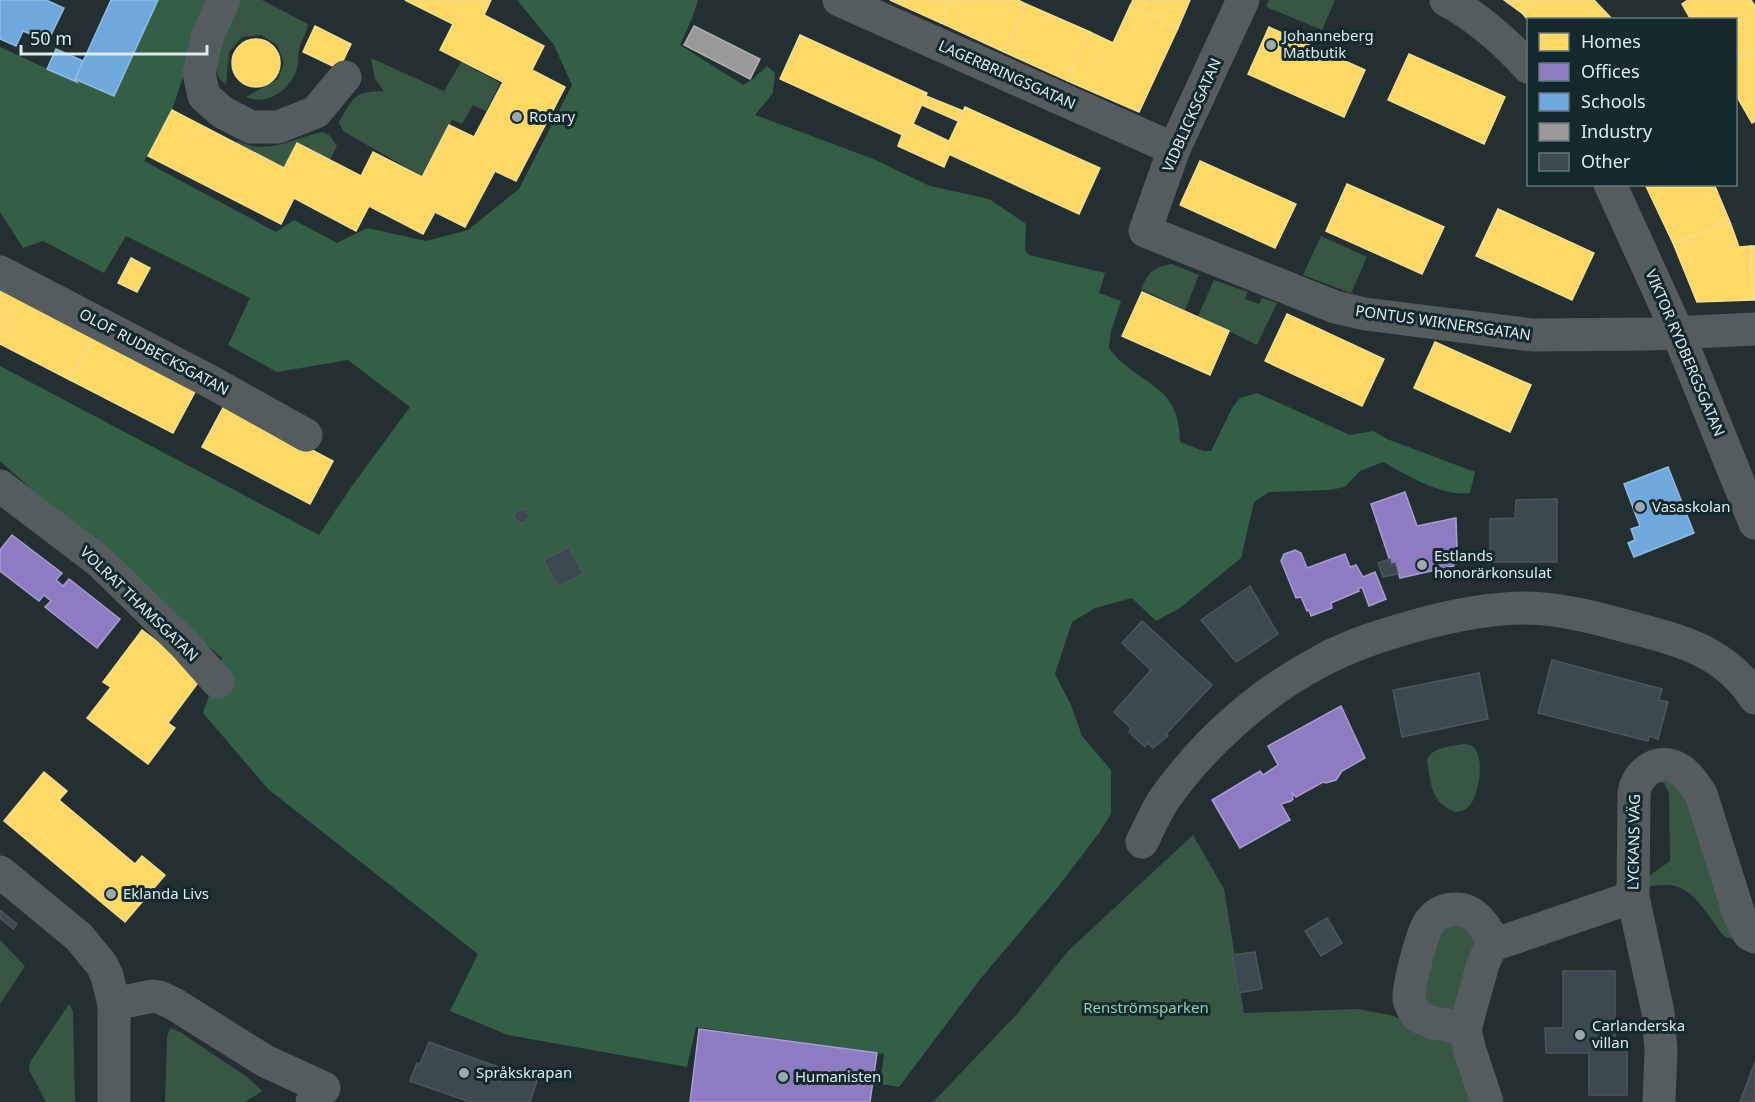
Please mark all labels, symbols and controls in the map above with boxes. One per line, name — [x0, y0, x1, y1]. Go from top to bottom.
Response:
scale bar — [21, 18, 207, 56]
legend — [1527, 18, 1737, 186]
place label: Johanneberg Matbutik — [1281, 25, 1374, 62]
text: 50 m — [30, 26, 72, 50]
text: Homes — [1581, 29, 1641, 53]
street label: LAGERBRINGSGATAN — [936, 35, 1079, 113]
marker: Johanneberg Matbutik — [1264, 38, 1278, 52]
street label: VIDBLICKSGATAN — [1157, 55, 1225, 175]
text: Offices — [1581, 59, 1640, 83]
text: Schools — [1581, 89, 1646, 113]
place label: Rotary — [529, 106, 575, 126]
marker: Rotary — [510, 110, 524, 124]
text: Industry — [1581, 119, 1653, 143]
text: Other — [1581, 149, 1631, 173]
street label: VIKTOR RYDBERGSGATAN — [1642, 266, 1730, 439]
street label: PONTUS WIKNERSGATAN — [1354, 300, 1532, 344]
street label: OLOF RUDBECKSGATAN — [76, 303, 233, 399]
place label: Vasaskolan — [1652, 496, 1731, 516]
marker: Vasaskolan — [1633, 500, 1647, 514]
street label: VOLRAT THAMSGATAN — [76, 542, 203, 665]
place label: Estlands honorärkonsulat — [1434, 545, 1552, 582]
marker: Estlands honorärkonsulat — [1415, 558, 1429, 572]
street label: LYCKANS VÄG — [1622, 794, 1644, 890]
place label: Eklanda Livs — [123, 883, 209, 903]
marker: Eklanda Livs — [104, 887, 118, 901]
park label: Renströmsparken — [1083, 997, 1209, 1017]
place label: Carlanderska villan — [1592, 1015, 1685, 1052]
marker: Carlanderska villan — [1573, 1028, 1587, 1042]
place label: Språkskrapan — [476, 1062, 572, 1082]
marker: Språkskrapan — [457, 1066, 471, 1080]
place label: Humanisten — [795, 1066, 881, 1086]
marker: Humanisten — [776, 1070, 790, 1084]

